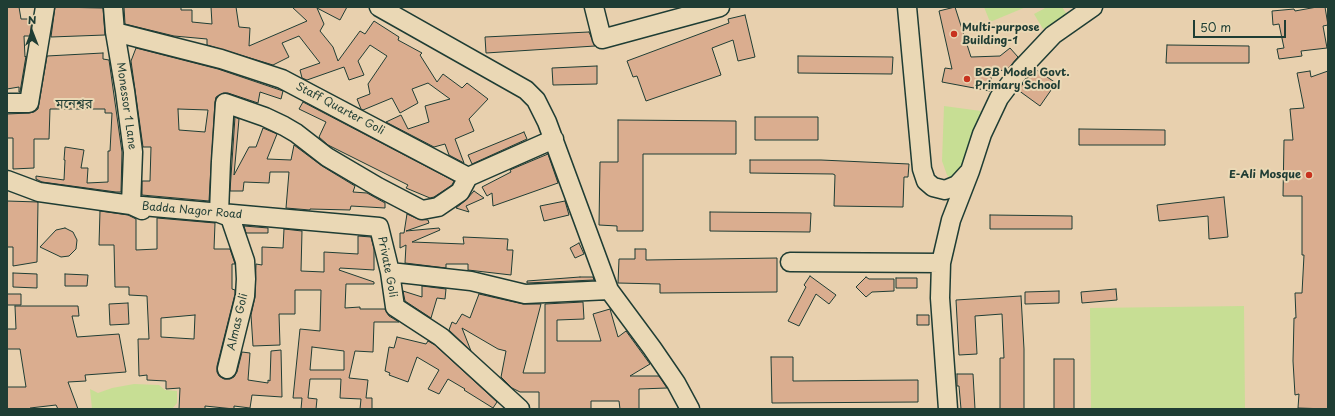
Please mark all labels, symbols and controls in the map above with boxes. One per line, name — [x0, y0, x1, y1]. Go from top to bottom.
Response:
text: N — [28, 11, 36, 28]
north arrow — [12, 12, 52, 52]
scale bar — [1195, 12, 1288, 38]
text: 50 m — [1200, 18, 1231, 36]
place label: Multi-purpose Building-1 — [962, 21, 1039, 47]
marker: Multi-purpose Building-1 — [949, 29, 959, 39]
street label: Monessor 1 Lane — [113, 61, 139, 151]
place label: BGB Model Govt. Primary School — [975, 66, 1069, 92]
marker: BGB Model Govt. Primary School — [962, 74, 972, 84]
street label: Staff Quarter Goli — [293, 80, 387, 138]
district label: মনেশ্বর — [55, 96, 93, 112]
place label: E-Ali Mosque — [1229, 168, 1301, 182]
marker: E-Ali Mosque — [1304, 170, 1314, 180]
street label: Badda Nagor Road — [141, 200, 243, 222]
street label: Private Goli — [375, 235, 399, 299]
street label: Almas Goli — [225, 292, 251, 352]

